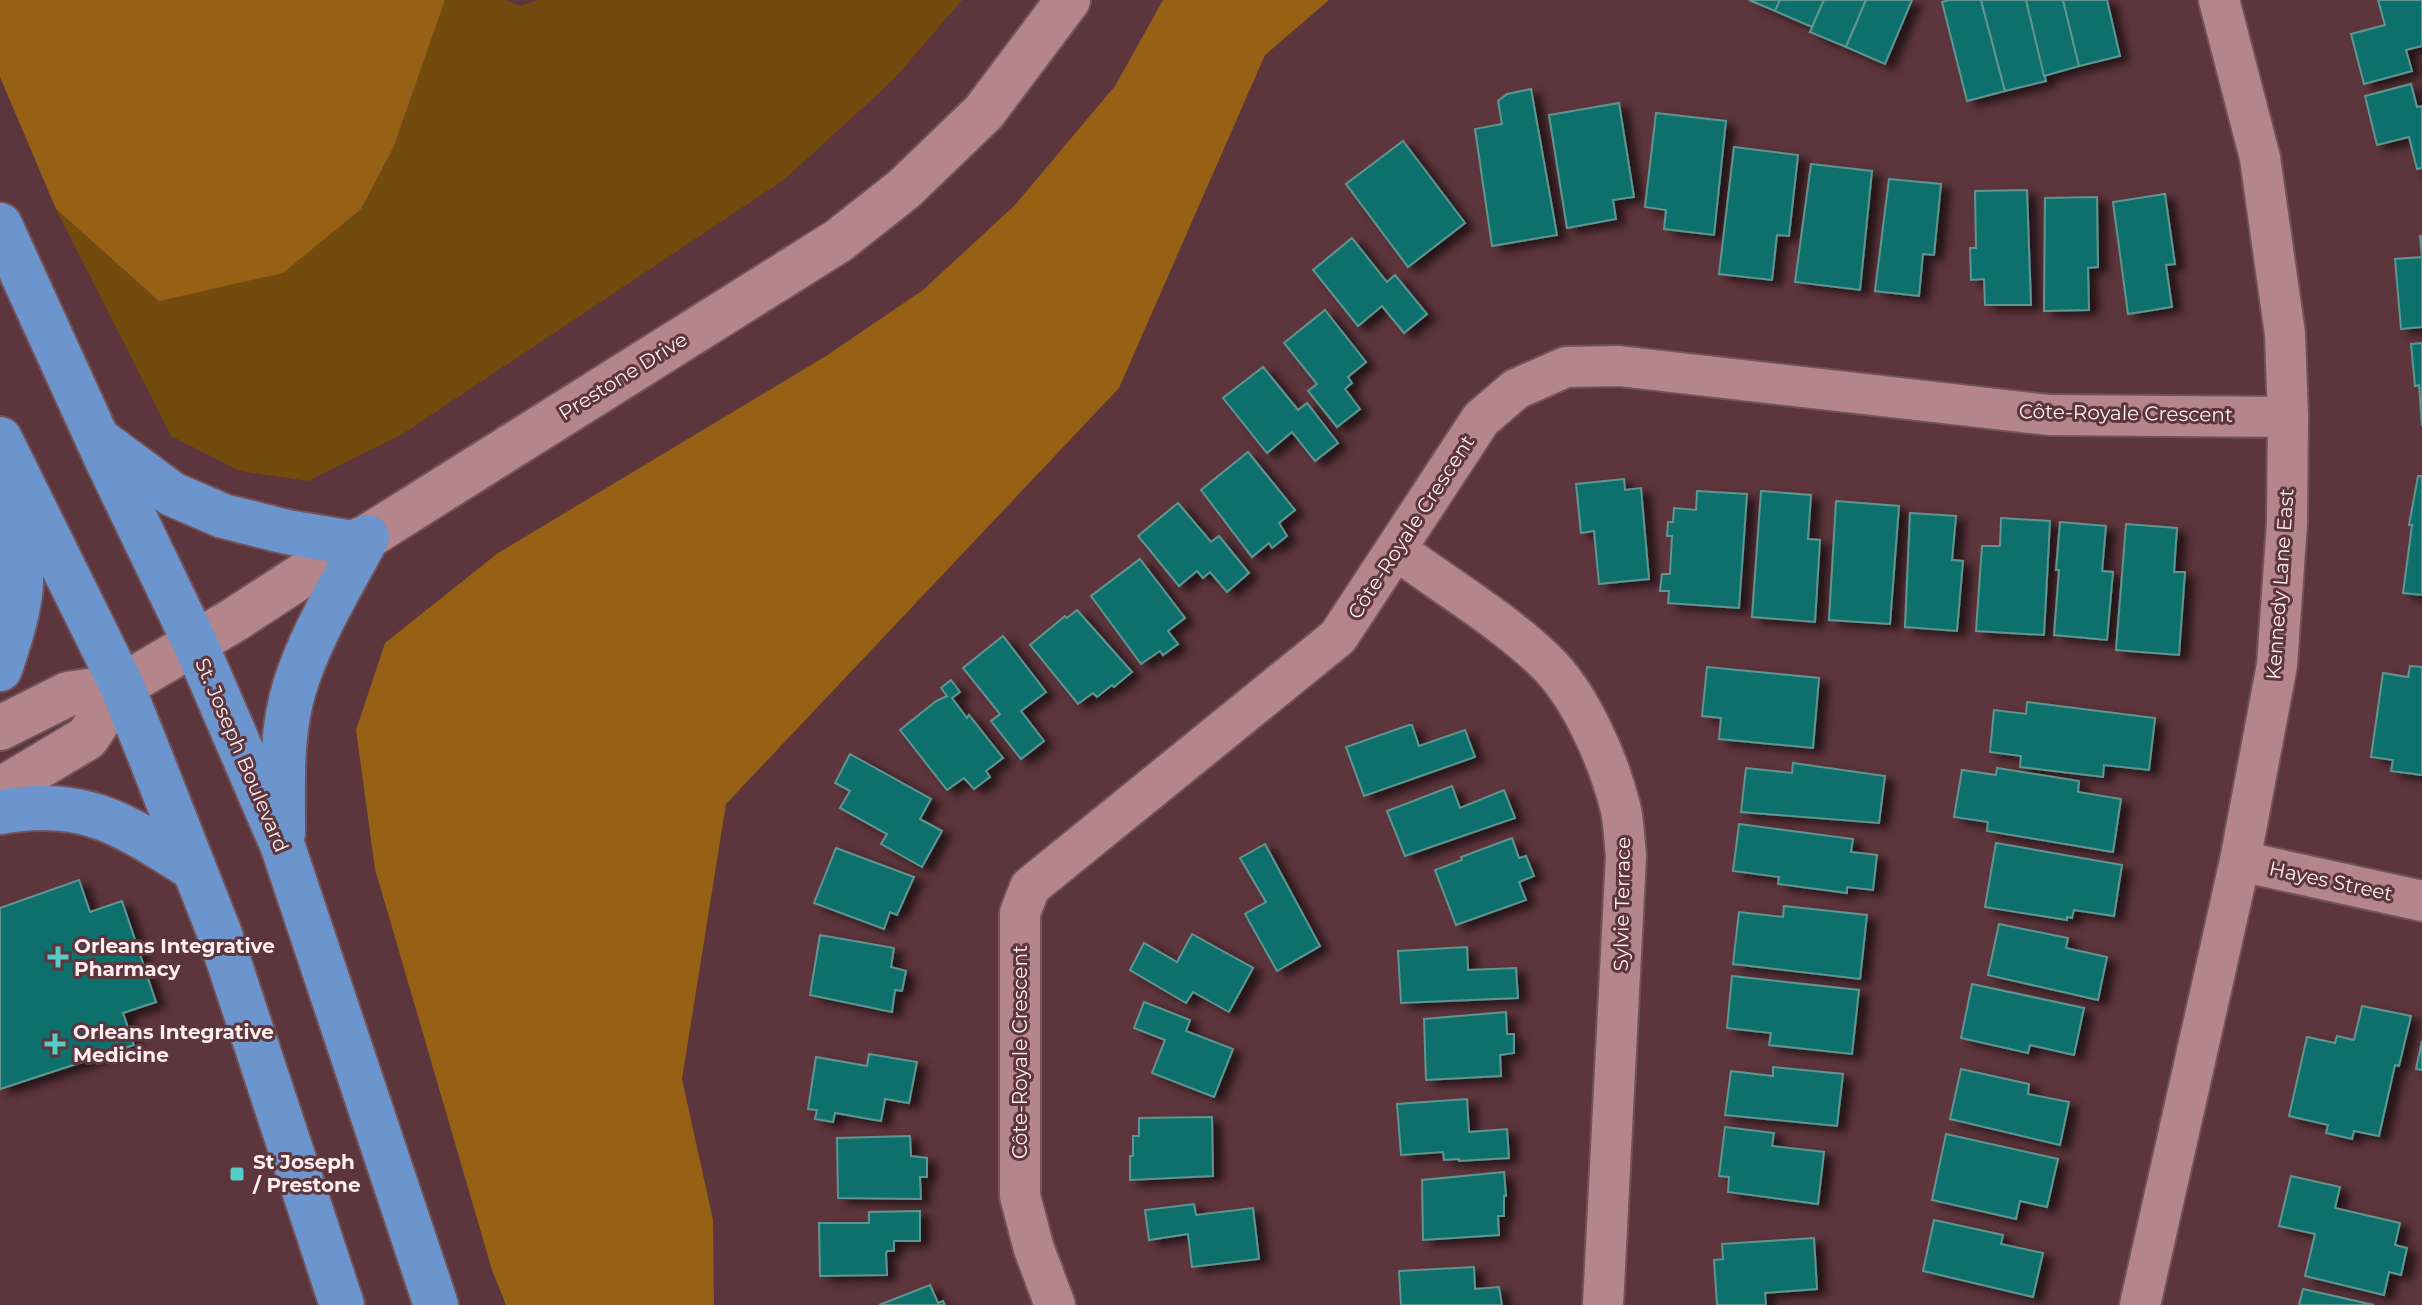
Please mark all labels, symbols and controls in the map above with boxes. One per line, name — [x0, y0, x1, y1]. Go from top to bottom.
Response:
street label: Prestone Drive — [554, 327, 692, 425]
street label: Côte-Royale Crescent — [2019, 399, 2233, 427]
street label: Côte-Royale Crescent — [1343, 431, 1479, 623]
street label: Kennedy Lane East — [2261, 487, 2299, 681]
street label: St. Joseph Boulevard — [190, 654, 294, 856]
street label: Sylvie Terrace — [1609, 837, 1635, 971]
street label: Hayes Street — [2267, 856, 2395, 906]
place label: Orleans Integrative Pharmacy — [74, 934, 275, 981]
street label: Côte-Royale Crescent — [1008, 945, 1032, 1159]
marker: Orleans Integrative Pharmacy — [49, 948, 67, 966]
place label: Orleans Integrative Medicine — [73, 1020, 274, 1067]
marker: Orleans Integrative Medicine — [44, 1033, 66, 1055]
place label: St Joseph / Prestone — [252, 1150, 361, 1197]
marker: St Joseph / Prestone — [228, 1165, 246, 1183]

